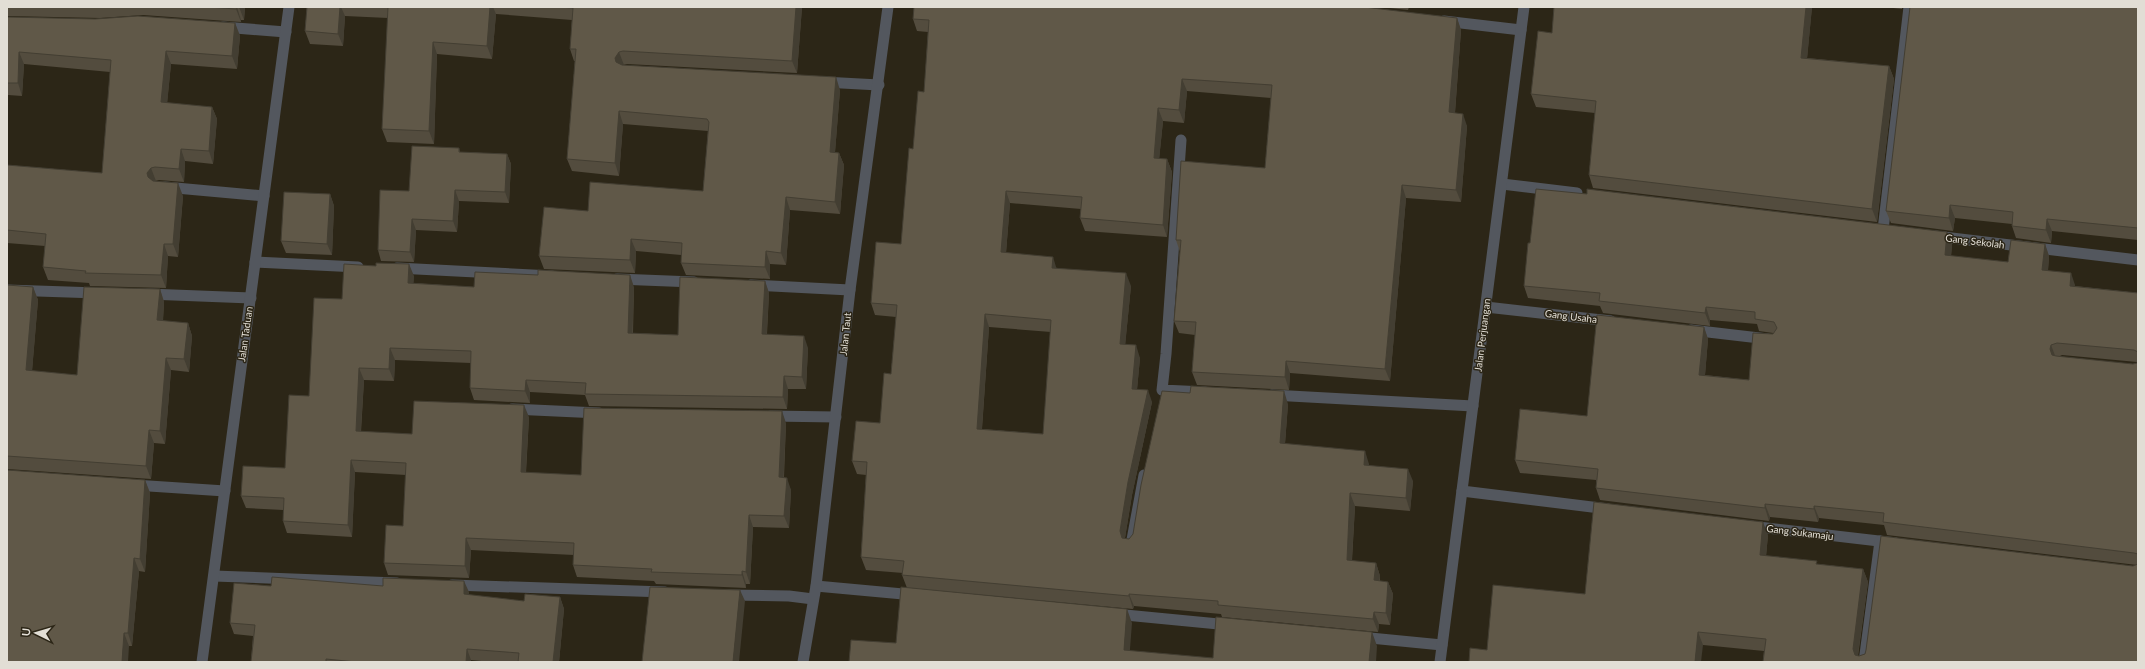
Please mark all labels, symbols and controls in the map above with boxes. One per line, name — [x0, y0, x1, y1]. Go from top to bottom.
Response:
street label: Gang Sekolah — [1945, 231, 2005, 251]
street label: Jalan Perjuangan — [1472, 298, 1492, 372]
street label: Jalan Taduan — [235, 306, 255, 362]
street label: Gang Usaha — [1544, 307, 1598, 325]
street label: Jalan Taut — [837, 312, 853, 356]
street label: Gang Sukamaju — [1766, 522, 1834, 542]
north arrow — [16, 613, 56, 653]
text: U — [19, 627, 32, 637]

